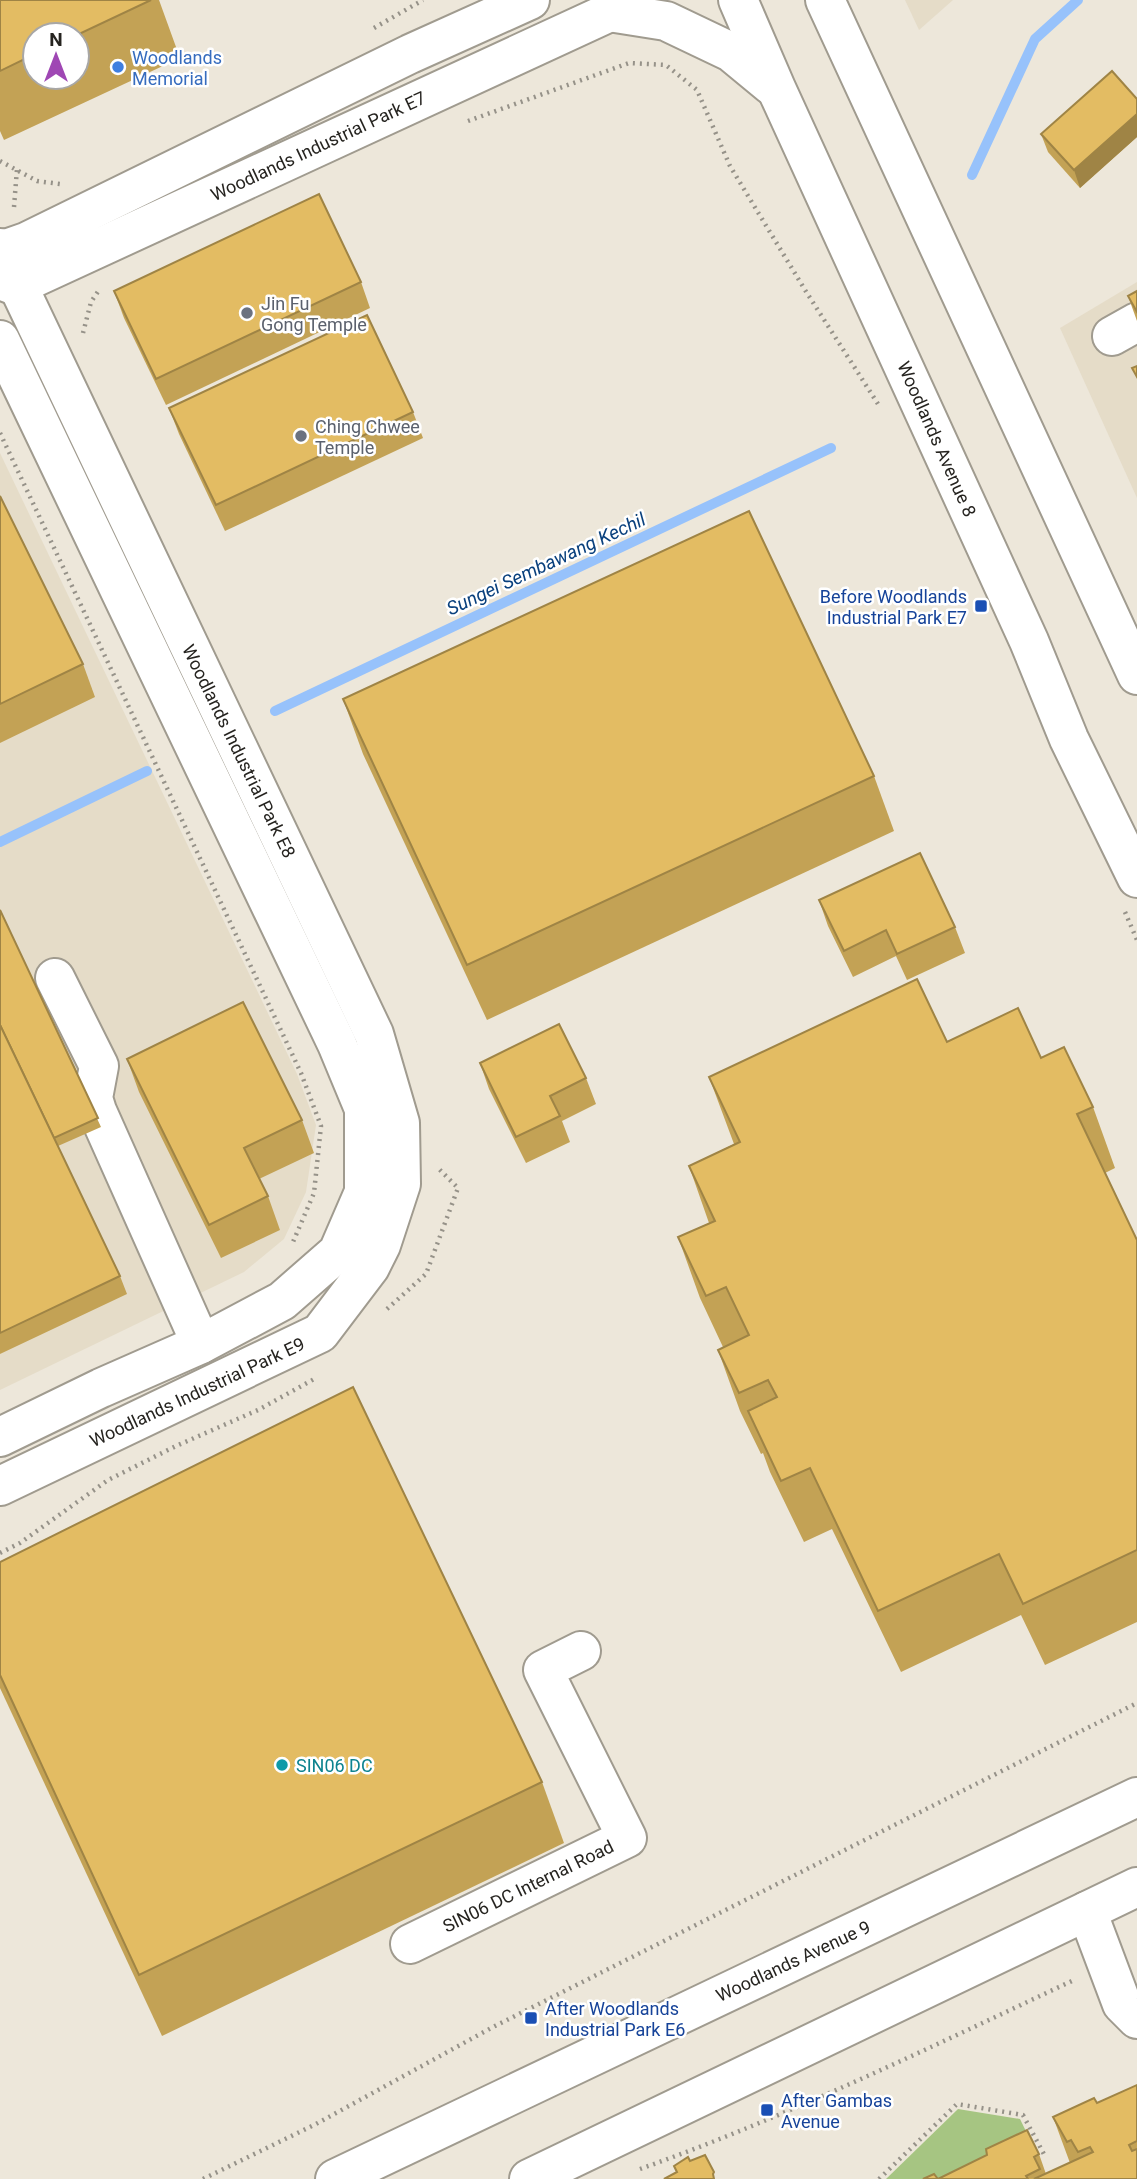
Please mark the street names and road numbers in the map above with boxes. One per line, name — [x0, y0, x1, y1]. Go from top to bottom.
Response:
street label: Woodlands Industrial Park E7 — [207, 87, 429, 205]
street label: Woodlands Avenue 8 — [893, 358, 981, 520]
street label: Woodlands Industrial Park E8 — [178, 641, 300, 861]
street label: Woodlands Industrial Park E9 — [86, 1333, 308, 1451]
street label: SIN06 DC Internal Road — [439, 1835, 617, 1937]
street label: Woodlands Avenue 9 — [713, 1916, 873, 2006]

